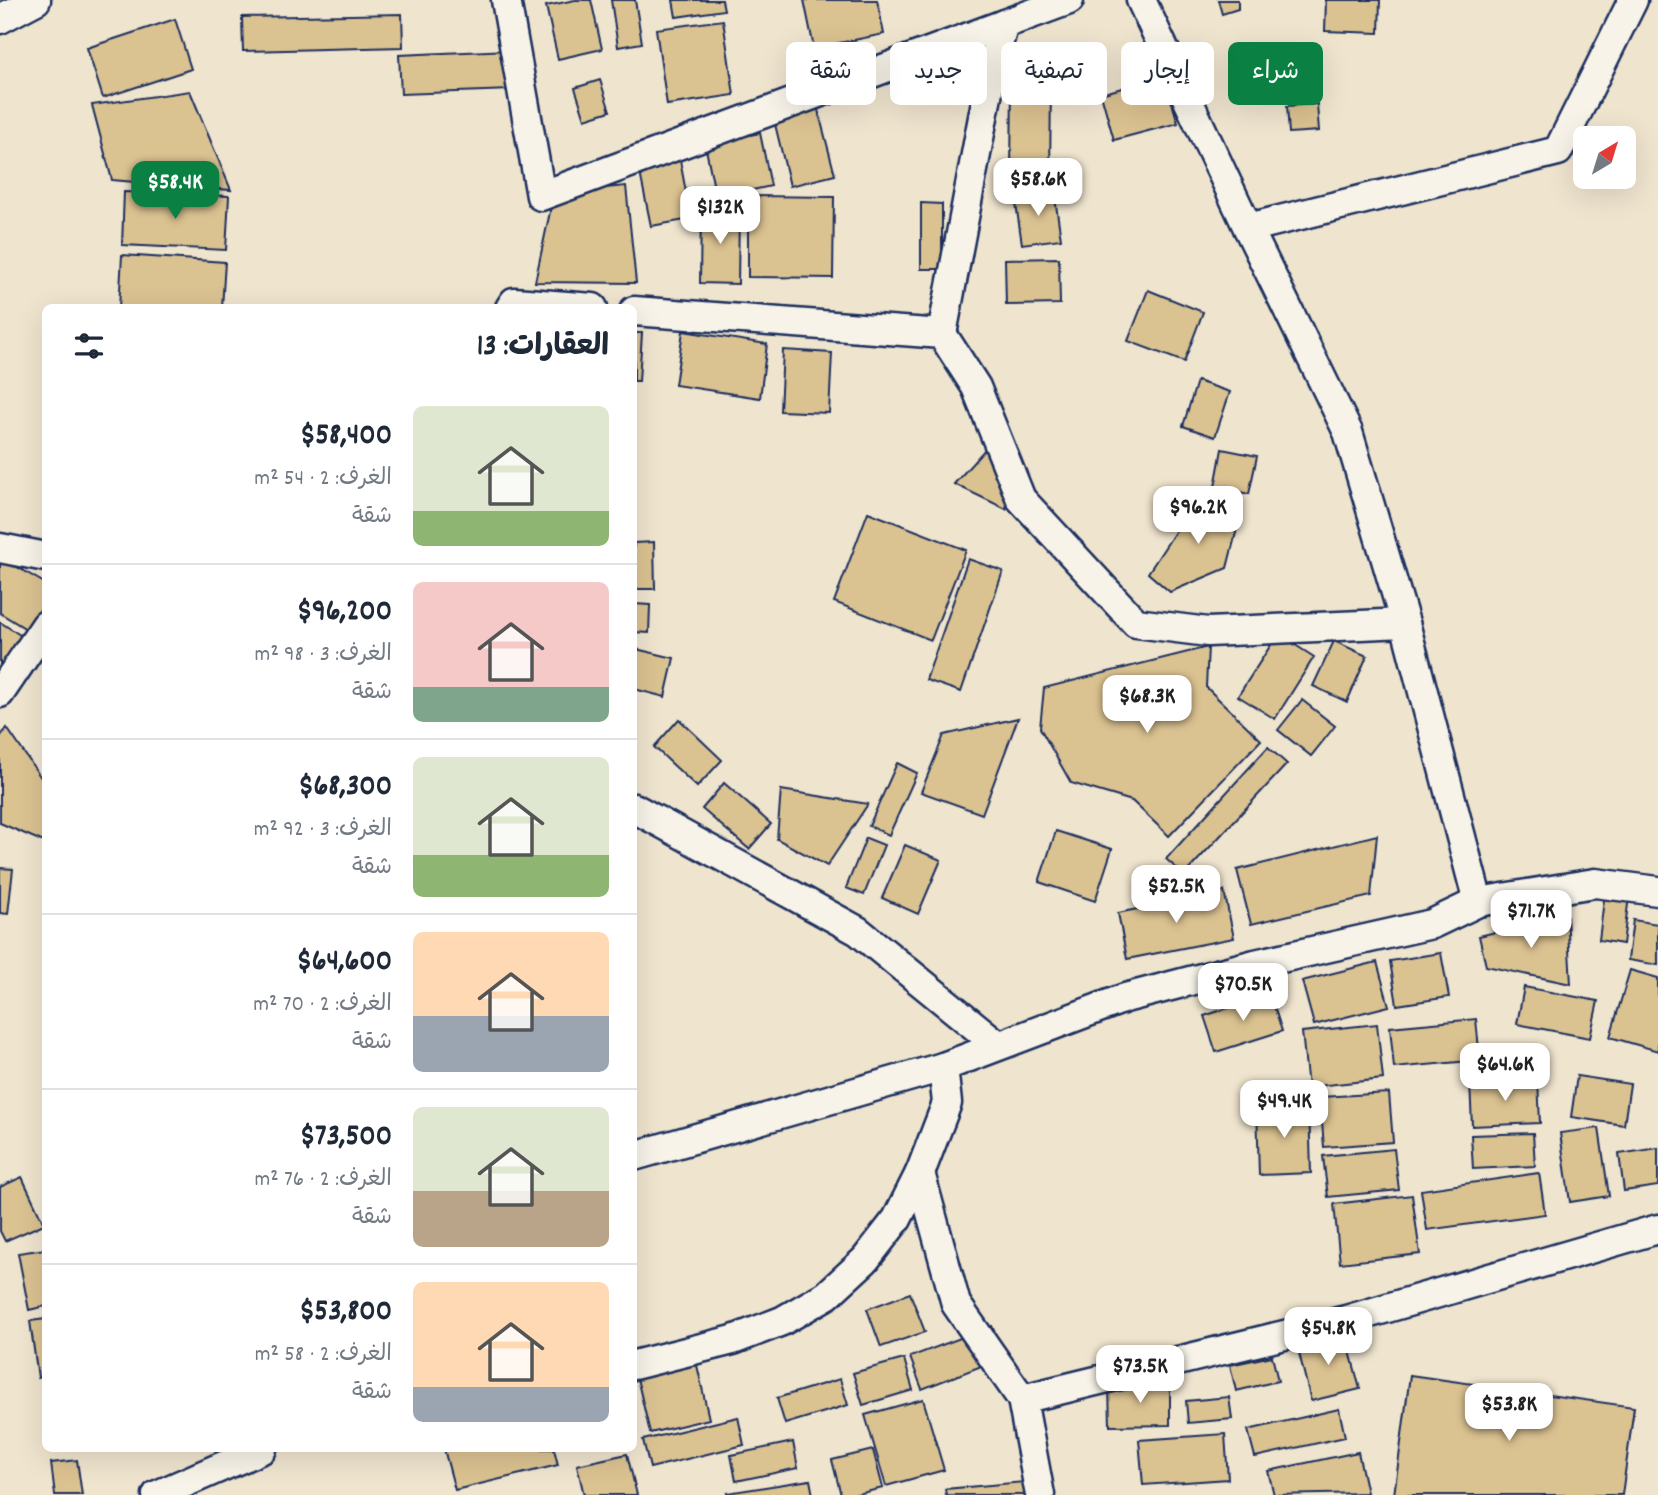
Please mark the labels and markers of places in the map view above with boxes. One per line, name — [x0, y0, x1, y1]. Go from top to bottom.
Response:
pin: $58.6K — [981, 158, 1095, 218]
pin: $58.4K — [118, 162, 232, 221]
pin: $132K — [671, 187, 769, 246]
pin: $96.2K — [1141, 486, 1255, 546]
pin: $68.3K — [1090, 676, 1204, 735]
pin: $52.5K — [1119, 866, 1233, 925]
pin: $71.7K — [1474, 890, 1588, 950]
pin: $70.5K — [1186, 964, 1300, 1023]
pin: $64.6K — [1448, 1044, 1562, 1103]
pin: $49.4K — [1227, 1080, 1341, 1140]
pin: $54.8K — [1271, 1308, 1385, 1367]
pin: $73.5K — [1083, 1346, 1197, 1405]
pin: $53.8K — [1452, 1384, 1566, 1443]

